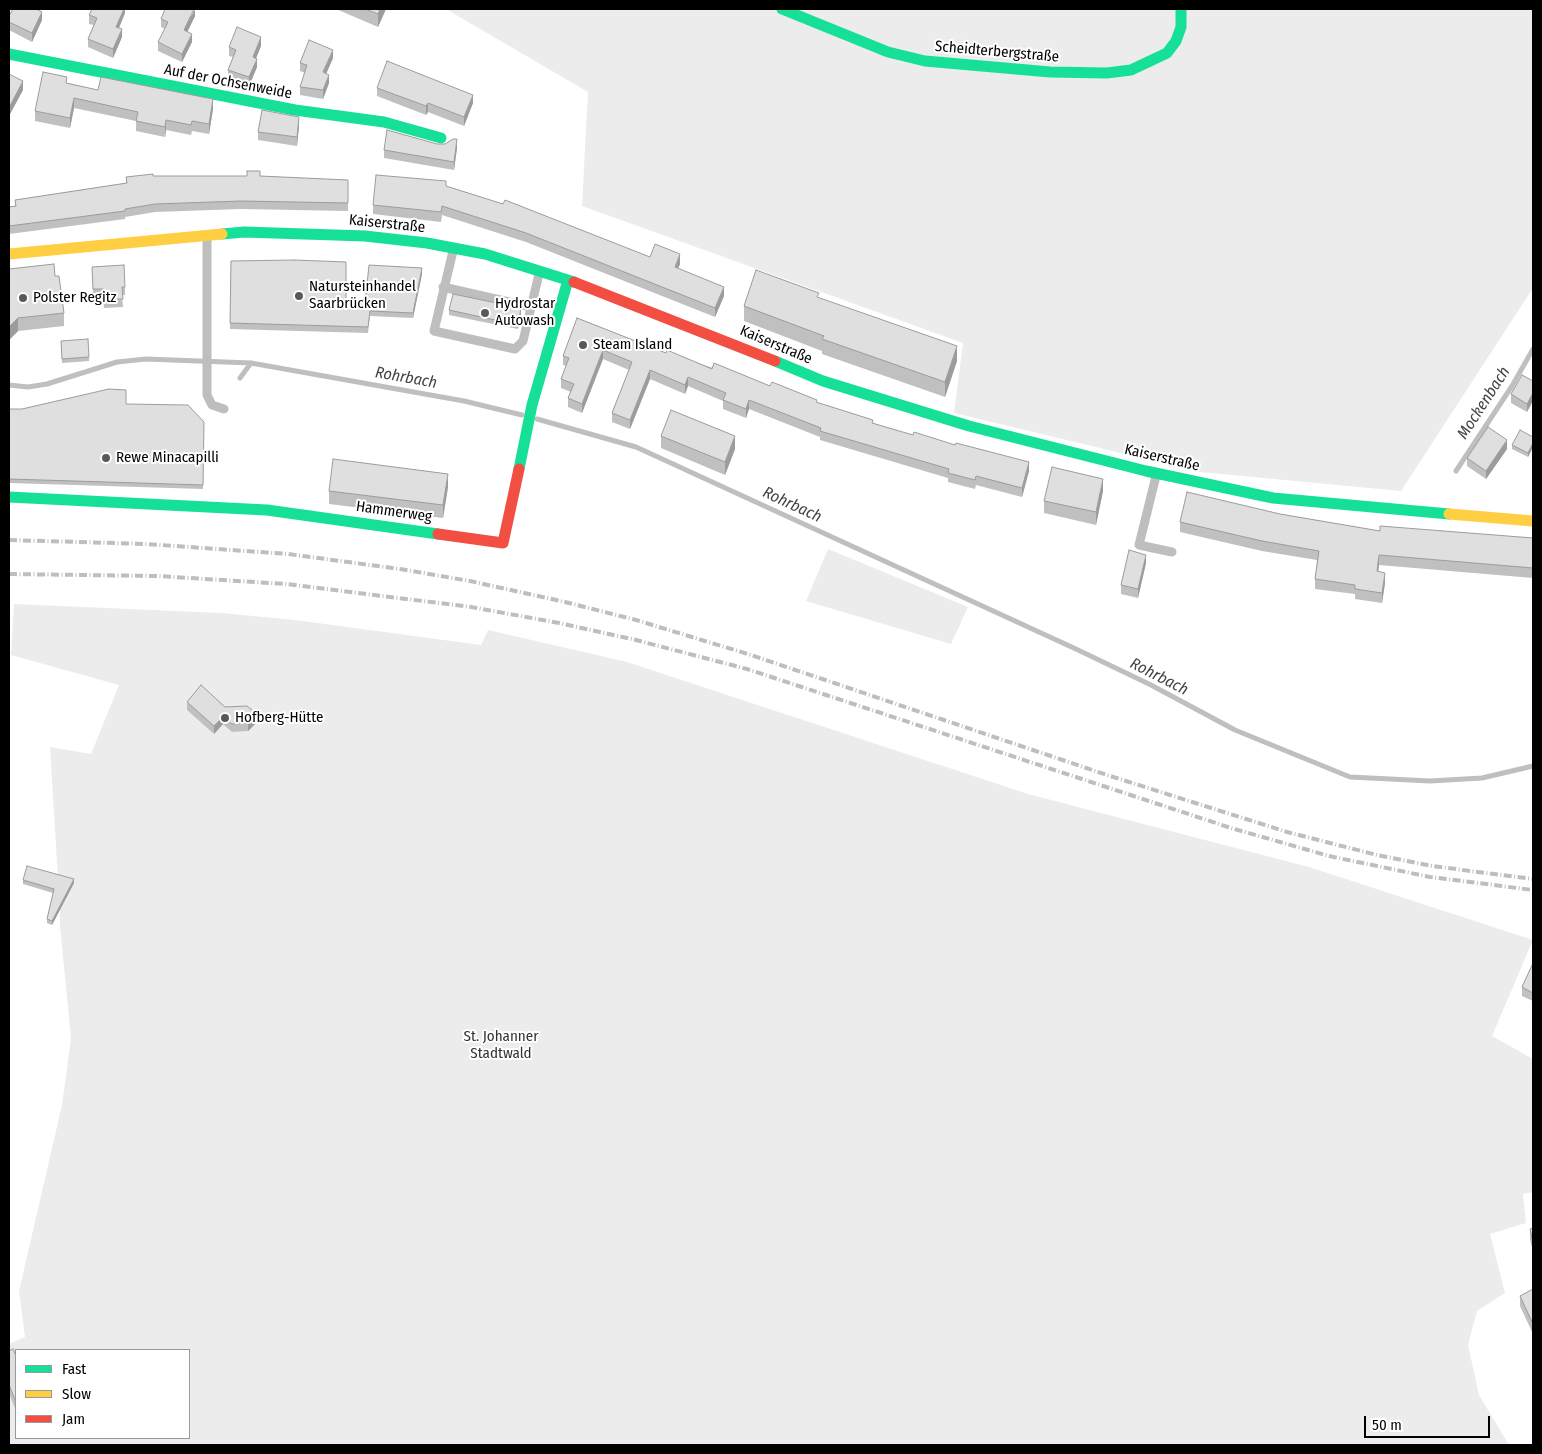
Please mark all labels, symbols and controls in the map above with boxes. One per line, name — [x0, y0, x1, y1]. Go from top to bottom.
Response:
street label: Scheidterbergstraße — [934, 38, 1060, 66]
street label: Auf der Ochsenweide — [162, 61, 294, 103]
street label: Kaiserstraße — [348, 211, 426, 237]
place label: Natursteinhandel Saarbrücken — [309, 278, 416, 313]
place label: Polster Regitz — [33, 289, 117, 307]
marker: Natursteinhandel Saarbrücken — [293, 290, 305, 302]
marker: Polster Regitz — [17, 292, 29, 304]
place label: Hydrostar Autowash — [495, 295, 555, 330]
marker: Hydrostar Autowash — [479, 307, 491, 319]
street label: Kaiserstraße — [737, 322, 815, 368]
place label: Steam Island — [593, 336, 672, 354]
marker: Steam Island — [577, 339, 589, 351]
water label: Rohrbach — [373, 363, 439, 393]
water label: Mockenbach — [1454, 363, 1514, 443]
street label: Kaiserstraße — [1123, 441, 1201, 475]
place label: Rewe Minacapilli — [116, 449, 219, 467]
marker: Rewe Minacapilli — [100, 452, 112, 464]
water label: Rohrbach — [760, 483, 824, 527]
street label: Hammerweg — [355, 498, 433, 526]
water label: Rohrbach — [1127, 654, 1191, 700]
place label: Hofberg-Hütte — [235, 709, 323, 727]
marker: Hofberg-Hütte — [219, 712, 231, 724]
park label: St. Johanner Stadtwald — [464, 1028, 538, 1063]
legend — [15, 1349, 190, 1439]
text: Fast — [62, 1360, 86, 1378]
text: Slow — [62, 1385, 91, 1403]
scale bar — [1367, 1406, 1493, 1438]
text: Jam — [62, 1410, 85, 1428]
text: 50 m — [1372, 1416, 1402, 1434]

